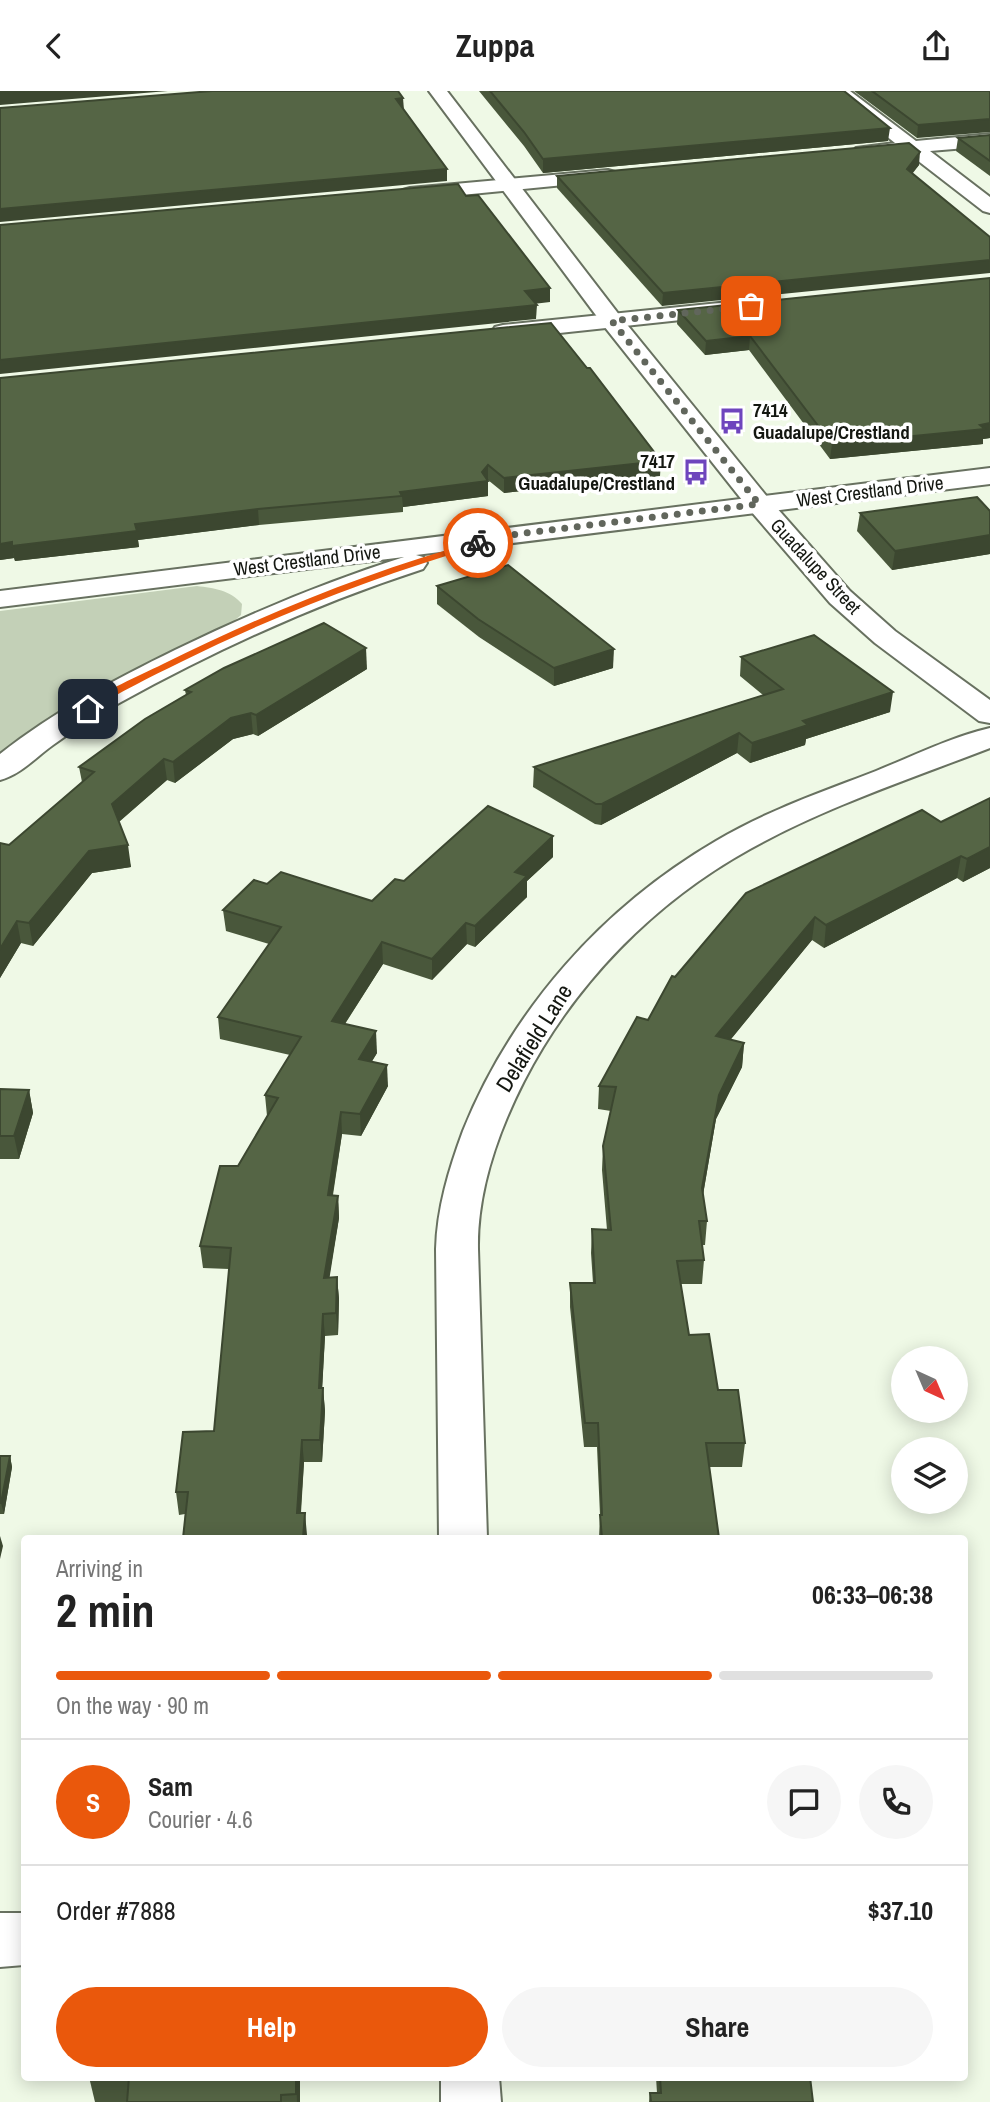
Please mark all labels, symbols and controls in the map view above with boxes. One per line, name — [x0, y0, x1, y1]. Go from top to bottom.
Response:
text: Zuppa — [456, 24, 534, 67]
icon: back — [35, 27, 73, 65]
icon: share — [917, 27, 955, 65]
pin — [721, 276, 781, 336]
icon: bag — [732, 287, 770, 325]
place label: 7414 Guadalupe/Crestland — [753, 397, 910, 445]
bus stop icon: 7414 Guadalupe/Crestland — [717, 406, 747, 436]
place label: 7417 Guadalupe/Crestland — [518, 448, 675, 496]
bus stop icon: 7417 Guadalupe/Crestland — [681, 457, 711, 487]
street label: West Crestland Drive — [795, 469, 945, 513]
courier — [443, 508, 513, 578]
street label: Guadalupe Street — [765, 512, 868, 620]
icon: bike — [459, 524, 497, 562]
street label: West Crestland Drive — [232, 538, 382, 582]
pin — [58, 679, 118, 739]
icon: home — [69, 690, 107, 728]
street label: Delafield Lane — [488, 978, 579, 1098]
north arrow — [891, 1346, 968, 1423]
map controls — [891, 1346, 968, 1514]
button: layers — [891, 1437, 968, 1514]
text: Arriving in — [56, 1553, 143, 1584]
text: 06:33–06:38 — [812, 1577, 933, 1612]
text: 2 min — [56, 1579, 155, 1641]
text: On the way · 90 m — [56, 1690, 209, 1721]
button: chat — [767, 1765, 841, 1839]
button: phone — [859, 1765, 933, 1839]
text: Sam — [148, 1769, 193, 1804]
text: S — [86, 1785, 100, 1820]
text: Courier · 4.6 — [148, 1804, 253, 1835]
text: Order #7888 — [56, 1893, 176, 1928]
text: $37.10 — [868, 1893, 933, 1928]
button: Help — [56, 1987, 488, 2067]
button: Share — [502, 1987, 933, 2067]

